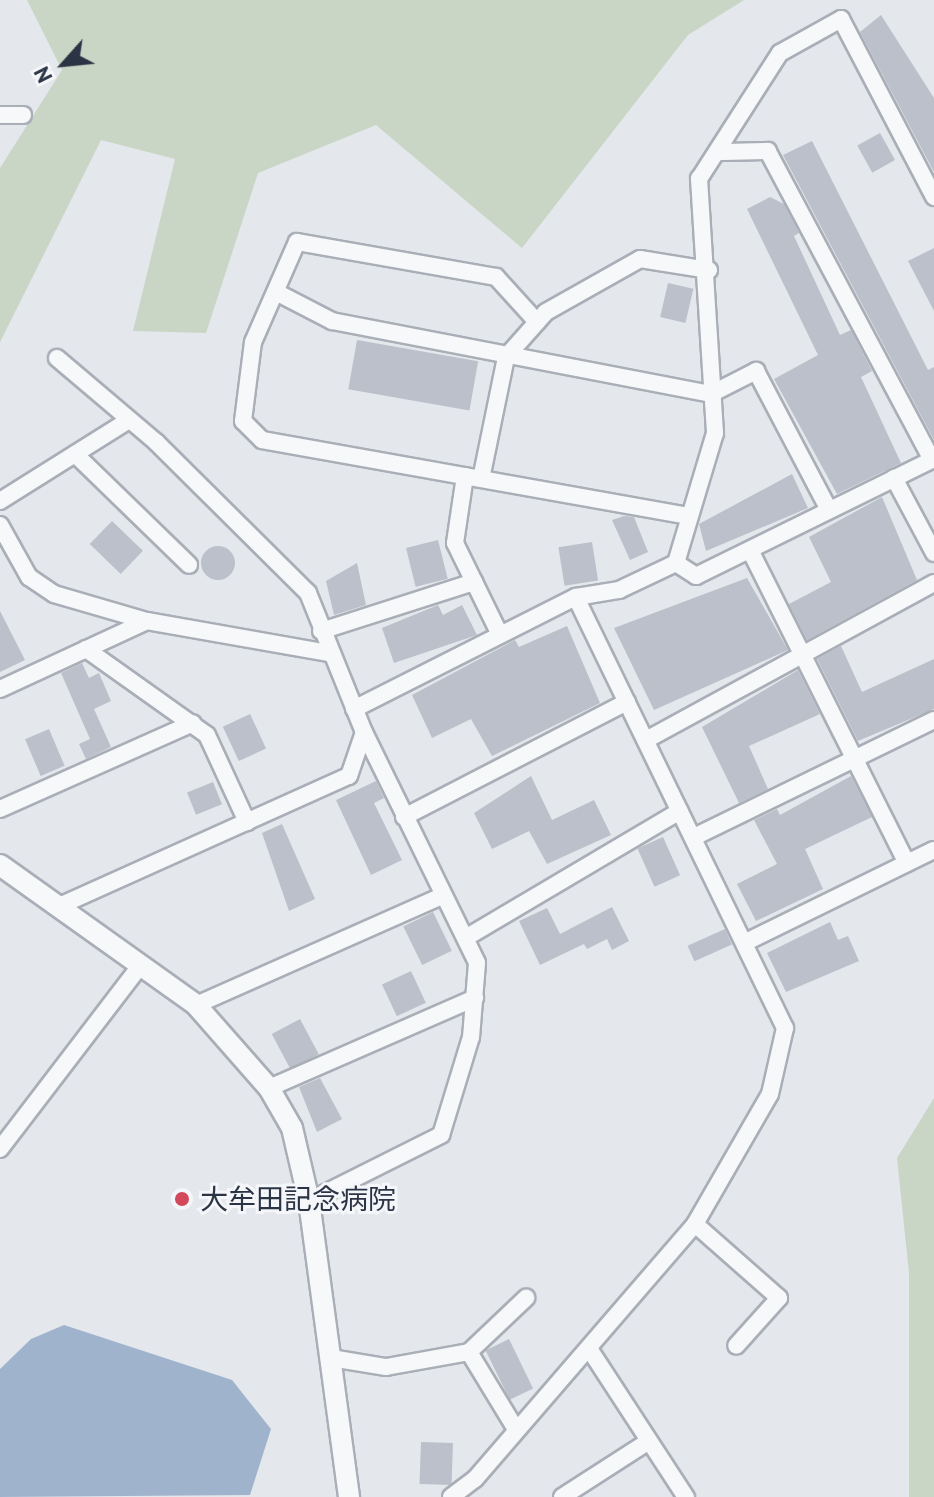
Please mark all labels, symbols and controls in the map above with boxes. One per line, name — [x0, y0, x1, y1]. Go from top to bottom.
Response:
north arrow — [24, 24, 104, 104]
text: N — [27, 62, 58, 88]
place label: 大牟田記念病院 — [200, 1182, 396, 1216]
marker: 大牟田記念病院 — [171, 1188, 193, 1210]

